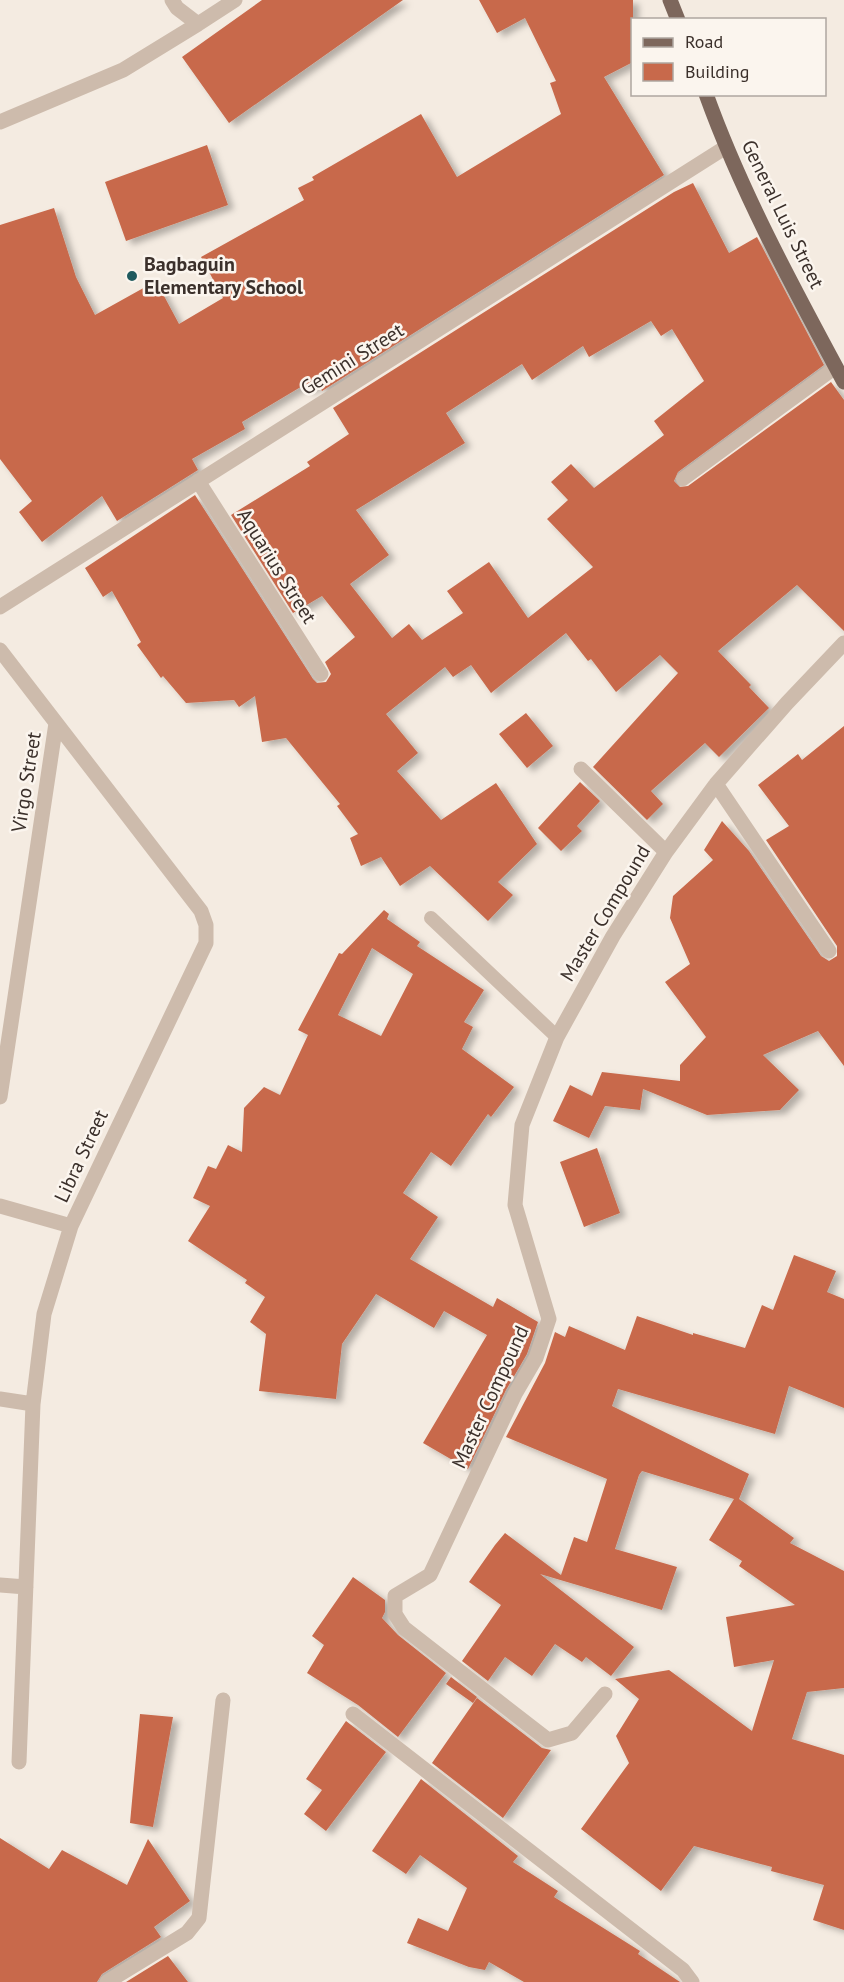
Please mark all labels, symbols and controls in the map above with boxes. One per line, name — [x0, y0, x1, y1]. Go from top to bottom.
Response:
legend — [631, 18, 826, 96]
text: Road — [685, 30, 723, 53]
text: Building — [685, 60, 749, 83]
street label: General Luis Street — [736, 135, 830, 293]
place label: Bagbaguin Elementary School — [144, 251, 303, 300]
marker: Bagbaguin Elementary School — [125, 269, 139, 283]
street label: Gemini Street — [296, 317, 409, 401]
street label: Aquarius Street — [231, 504, 323, 628]
street label: Virgo Street — [5, 730, 47, 835]
street label: Master Compound — [554, 840, 656, 986]
street label: Libra Street — [48, 1105, 114, 1207]
street label: Master Compound — [446, 1321, 534, 1473]

